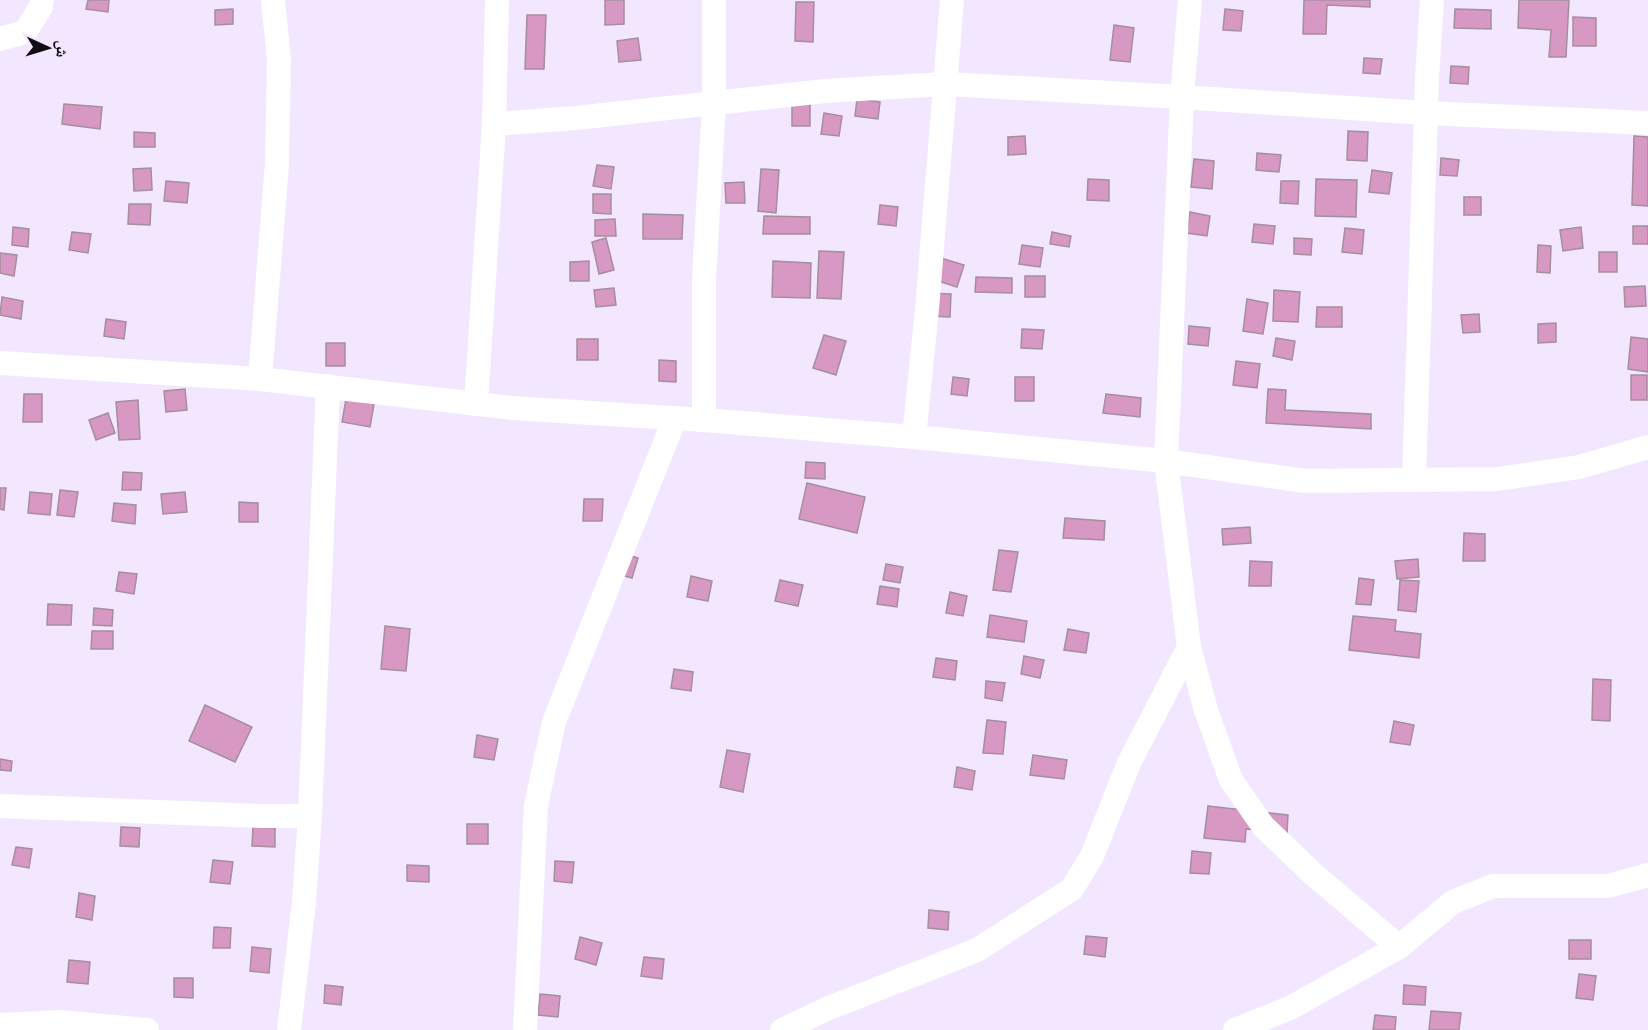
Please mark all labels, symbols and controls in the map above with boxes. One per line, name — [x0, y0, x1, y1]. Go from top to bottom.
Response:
north arrow — [18, 18, 78, 78]
text: ش — [52, 40, 73, 58]

